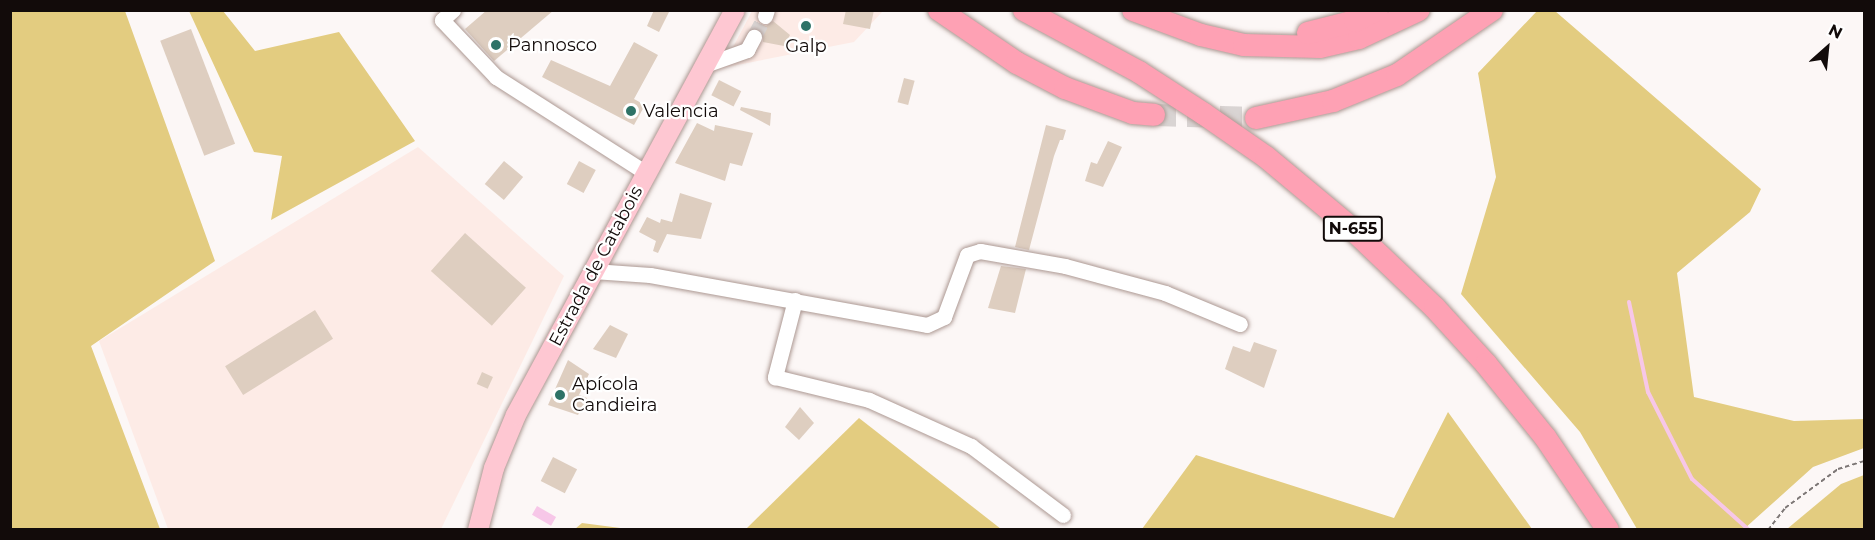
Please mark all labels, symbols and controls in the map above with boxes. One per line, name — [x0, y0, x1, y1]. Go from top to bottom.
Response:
north arrow — [1797, 18, 1857, 78]
marker: Galp — [799, 19, 813, 33]
text: N — [1825, 20, 1845, 43]
place label: Pannosco — [508, 34, 597, 56]
place label: Galp — [785, 35, 827, 57]
marker: Pannosco — [489, 38, 503, 52]
place label: Valencia — [643, 100, 719, 122]
marker: Valencia — [624, 104, 638, 118]
street label: Estrada de Catabois — [545, 182, 647, 350]
road number: N-655 — [1322, 216, 1384, 242]
place label: Apícola Candieira — [572, 374, 657, 416]
marker: Apícola Candieira — [553, 388, 567, 402]

